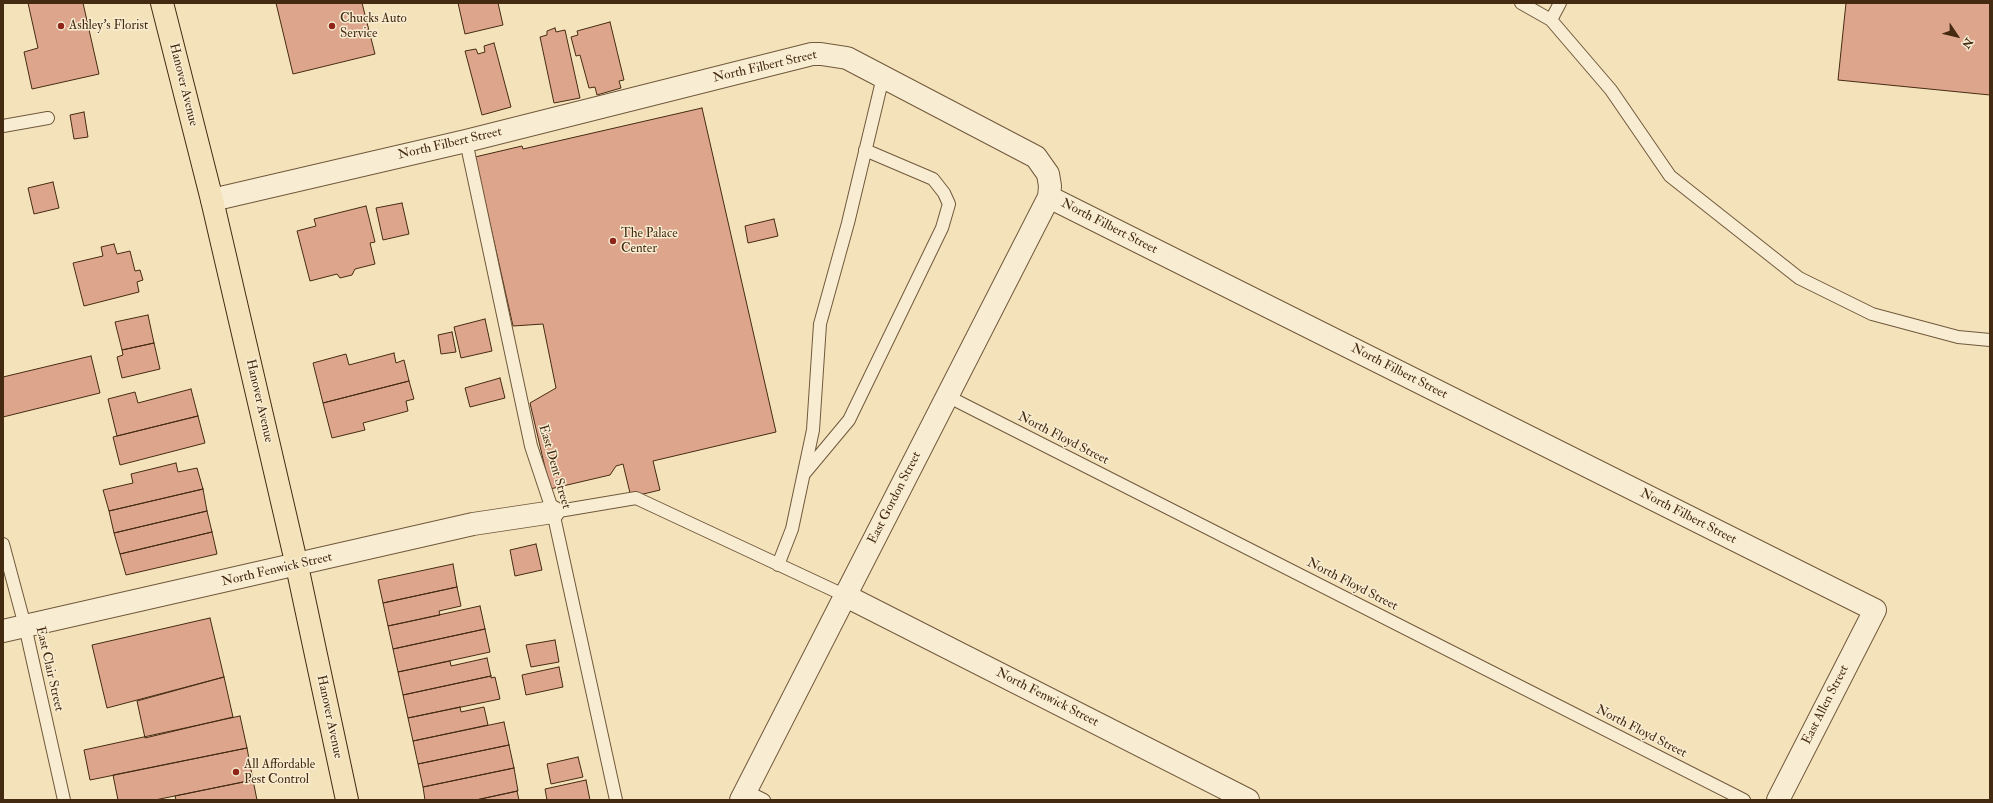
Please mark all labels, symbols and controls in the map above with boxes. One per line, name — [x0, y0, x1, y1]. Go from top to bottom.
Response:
place label: Chucks Auto Service — [340, 11, 407, 42]
north arrow — [1937, 16, 1977, 56]
place label: Ashley's Florist — [69, 18, 148, 34]
marker: Ashley's Florist — [56, 21, 66, 31]
marker: Chucks Auto Service — [327, 21, 337, 31]
text: N — [1959, 35, 1975, 51]
street label: Hanover Avenue — [165, 42, 201, 128]
street label: North Filbert Street — [712, 47, 818, 87]
street label: North Filbert Street — [397, 124, 503, 164]
street label: North Filbert Street — [1058, 196, 1160, 258]
place label: The Palace Center — [621, 226, 678, 257]
marker: The Palace Center — [608, 236, 618, 246]
street label: North Filbert Street — [1348, 341, 1450, 403]
street label: Hanover Avenue — [242, 358, 276, 444]
street label: North Floyd Street — [1015, 409, 1111, 469]
street label: East Dent Street — [535, 423, 573, 511]
street label: East Gordon Street — [865, 449, 925, 547]
street label: North Filbert Street — [1637, 486, 1739, 548]
street label: North Fenwick Street — [220, 550, 334, 590]
street label: North Floyd Street — [1304, 555, 1400, 615]
street label: East Clair Street — [32, 625, 66, 713]
street label: East Allen Street — [1799, 663, 1853, 747]
street label: North Fenwick Street — [993, 665, 1101, 731]
street label: Hanover Avenue — [313, 674, 345, 760]
street label: North Floyd Street — [1593, 702, 1689, 762]
place label: All Affordable Pest Control — [244, 757, 315, 788]
marker: All Affordable Pest Control — [231, 767, 241, 777]

